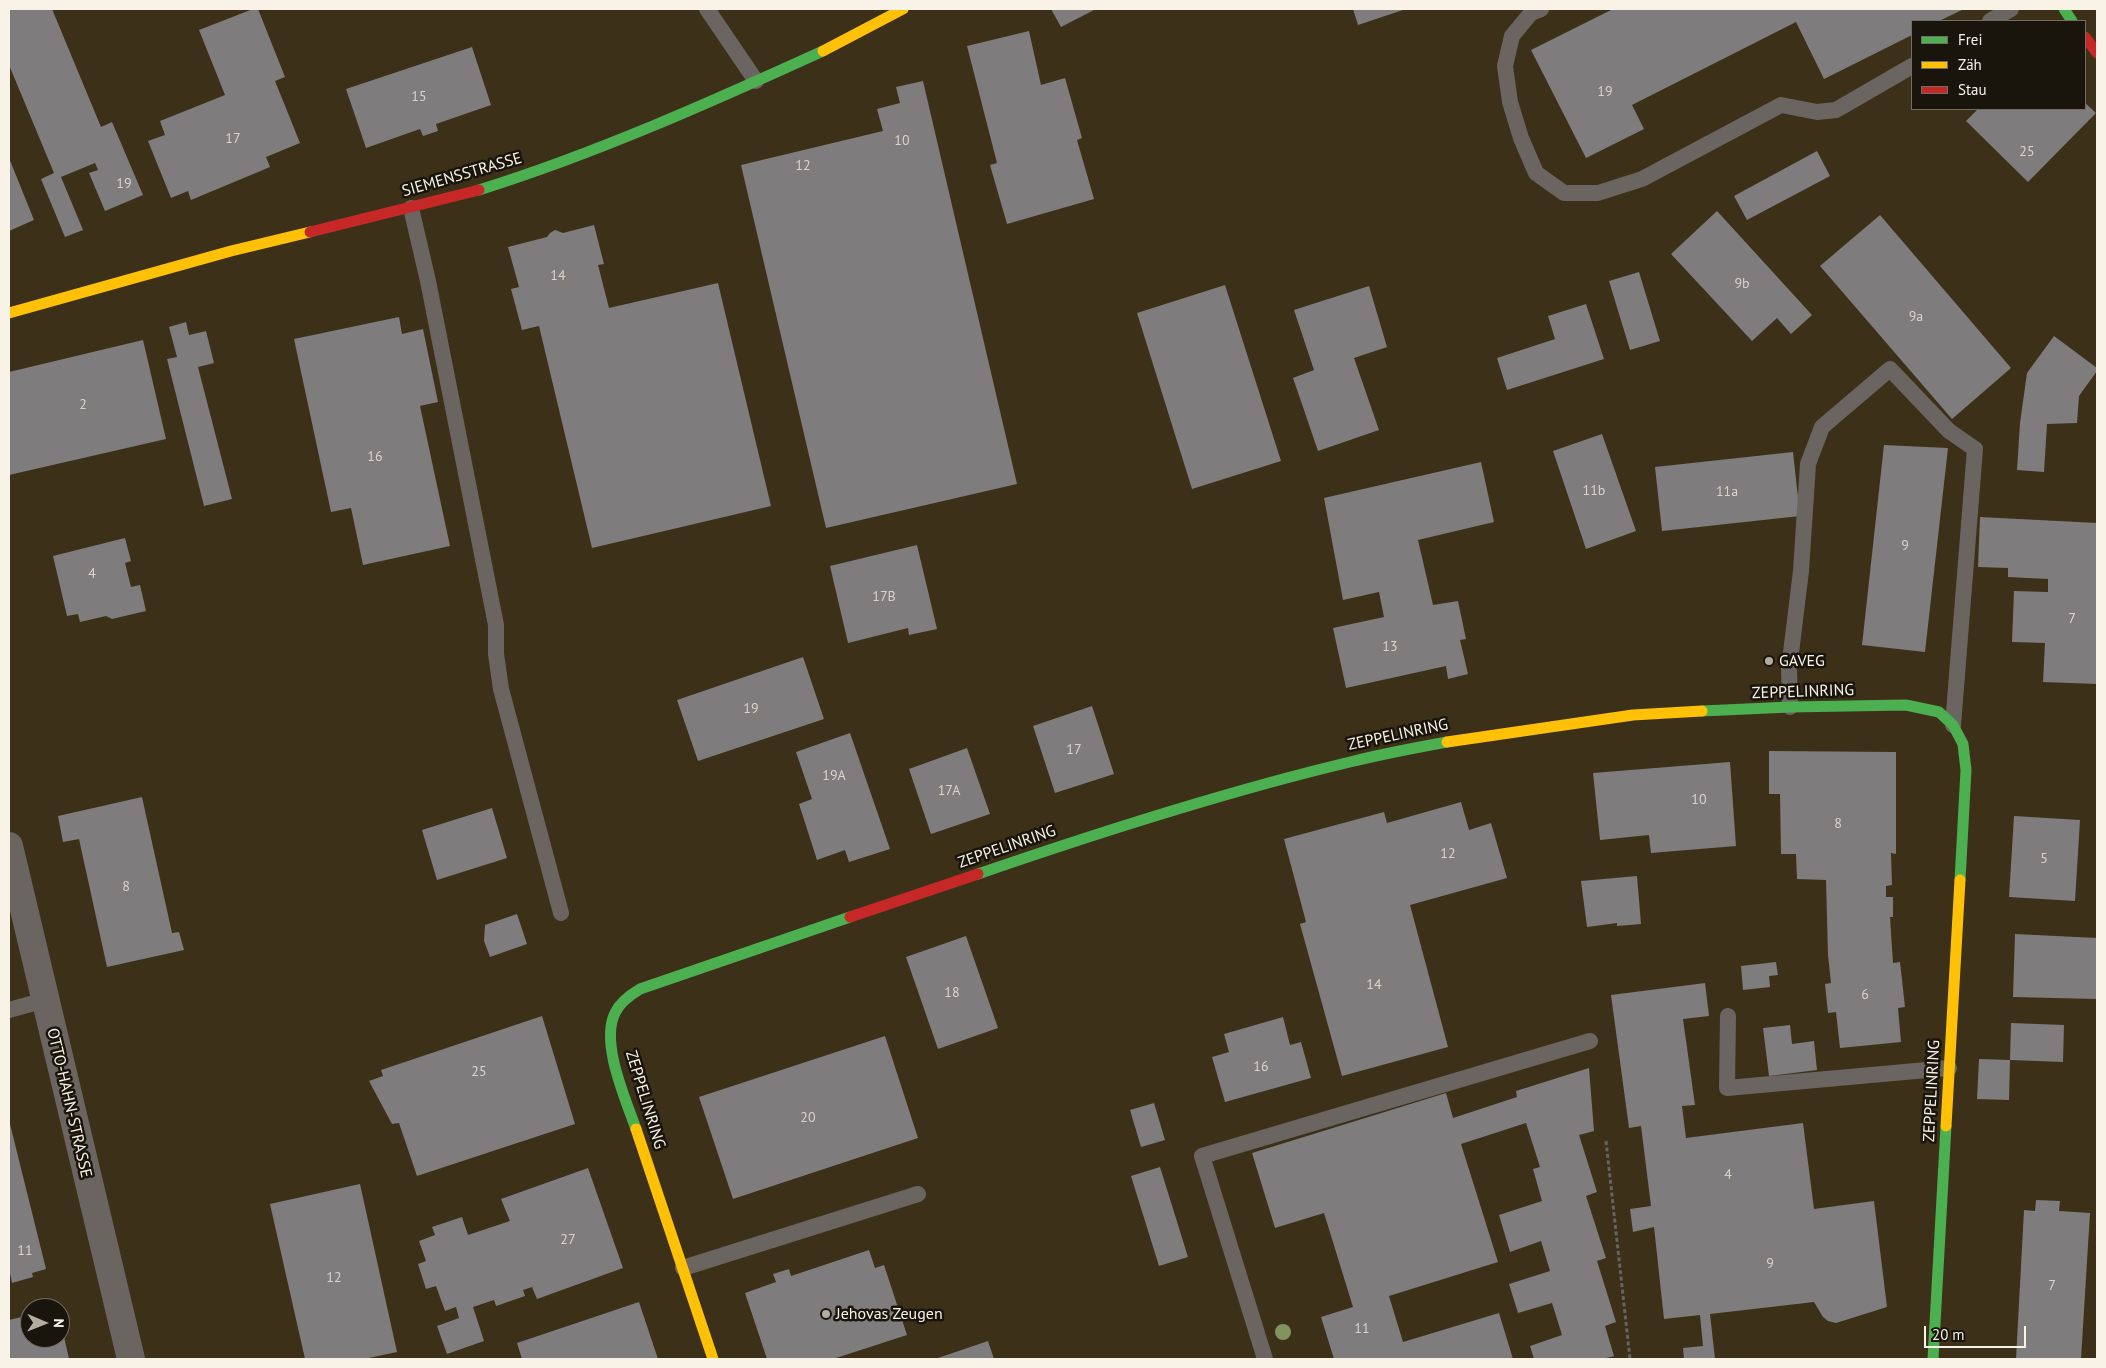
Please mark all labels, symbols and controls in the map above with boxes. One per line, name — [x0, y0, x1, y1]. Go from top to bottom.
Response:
legend — [1911, 20, 2086, 110]
text: Frei — [1958, 30, 1983, 49]
text: Zäh — [1958, 55, 1982, 74]
text: Stau — [1958, 80, 1987, 99]
house number: 19 — [1597, 84, 1613, 100]
house number: 15 — [411, 89, 427, 105]
house number: 17 — [225, 131, 241, 147]
house number: 10 — [894, 133, 910, 149]
house number: 25 — [2019, 144, 2035, 160]
street label: SIEMENSSTRASSE — [400, 149, 524, 201]
house number: 12 — [795, 158, 811, 174]
house number: 19 — [116, 176, 132, 192]
house number: 14 — [550, 268, 566, 284]
house number: 9b — [1734, 276, 1750, 292]
house number: 9a — [1909, 309, 1923, 325]
house number: 2 — [79, 397, 87, 413]
house number: 16 — [367, 449, 383, 465]
house number: 11b — [1583, 483, 1605, 499]
house number: 11a — [1716, 484, 1738, 500]
house number: 9 — [1901, 538, 1909, 554]
house number: 4 — [88, 566, 96, 582]
house number: 17B — [872, 589, 896, 605]
house number: 7 — [2068, 611, 2076, 627]
house number: 13 — [1382, 639, 1398, 655]
place label: GAVEG — [1779, 651, 1825, 671]
marker: GAVEG — [1763, 655, 1775, 667]
street label: ZEPPELINRING — [1752, 681, 1854, 703]
house number: 19 — [743, 701, 759, 717]
street label: ZEPPELINRING — [1346, 715, 1450, 755]
house number: 17 — [1066, 742, 1082, 758]
house number: 19A — [822, 768, 846, 784]
house number: 17A — [938, 783, 960, 799]
house number: 10 — [1691, 792, 1707, 808]
house number: 8 — [1834, 816, 1842, 832]
street label: ZEPPELINRING — [956, 821, 1058, 873]
house number: 12 — [1440, 846, 1456, 862]
house number: 5 — [2040, 851, 2048, 867]
house number: 8 — [122, 879, 130, 895]
house number: 14 — [1366, 977, 1382, 993]
house number: 18 — [944, 985, 960, 1001]
house number: 6 — [1861, 987, 1869, 1003]
street label: OTTO-HAHN-STRASSE — [42, 1026, 96, 1180]
street label: ZEPPELINRING — [1920, 1039, 1944, 1143]
street label: ZEPPELINRING — [621, 1048, 669, 1152]
house number: 16 — [1253, 1059, 1269, 1075]
house number: 25 — [471, 1064, 487, 1080]
house number: 20 — [800, 1110, 816, 1126]
house number: 4 — [1724, 1167, 1732, 1183]
house number: 27 — [560, 1232, 576, 1248]
house number: 11 — [17, 1243, 33, 1259]
house number: 9 — [1766, 1256, 1774, 1272]
house number: 12 — [326, 1270, 342, 1286]
house number: 7 — [2048, 1278, 2056, 1294]
north arrow — [20, 1298, 70, 1348]
place label: Jehovas Zeugen — [836, 1304, 943, 1324]
marker: Jehovas Zeugen — [820, 1308, 832, 1320]
scale bar — [1926, 1316, 2028, 1348]
text: N — [50, 1318, 68, 1328]
house number: 11 — [1354, 1321, 1370, 1337]
text: 20 m — [1932, 1325, 1965, 1344]

